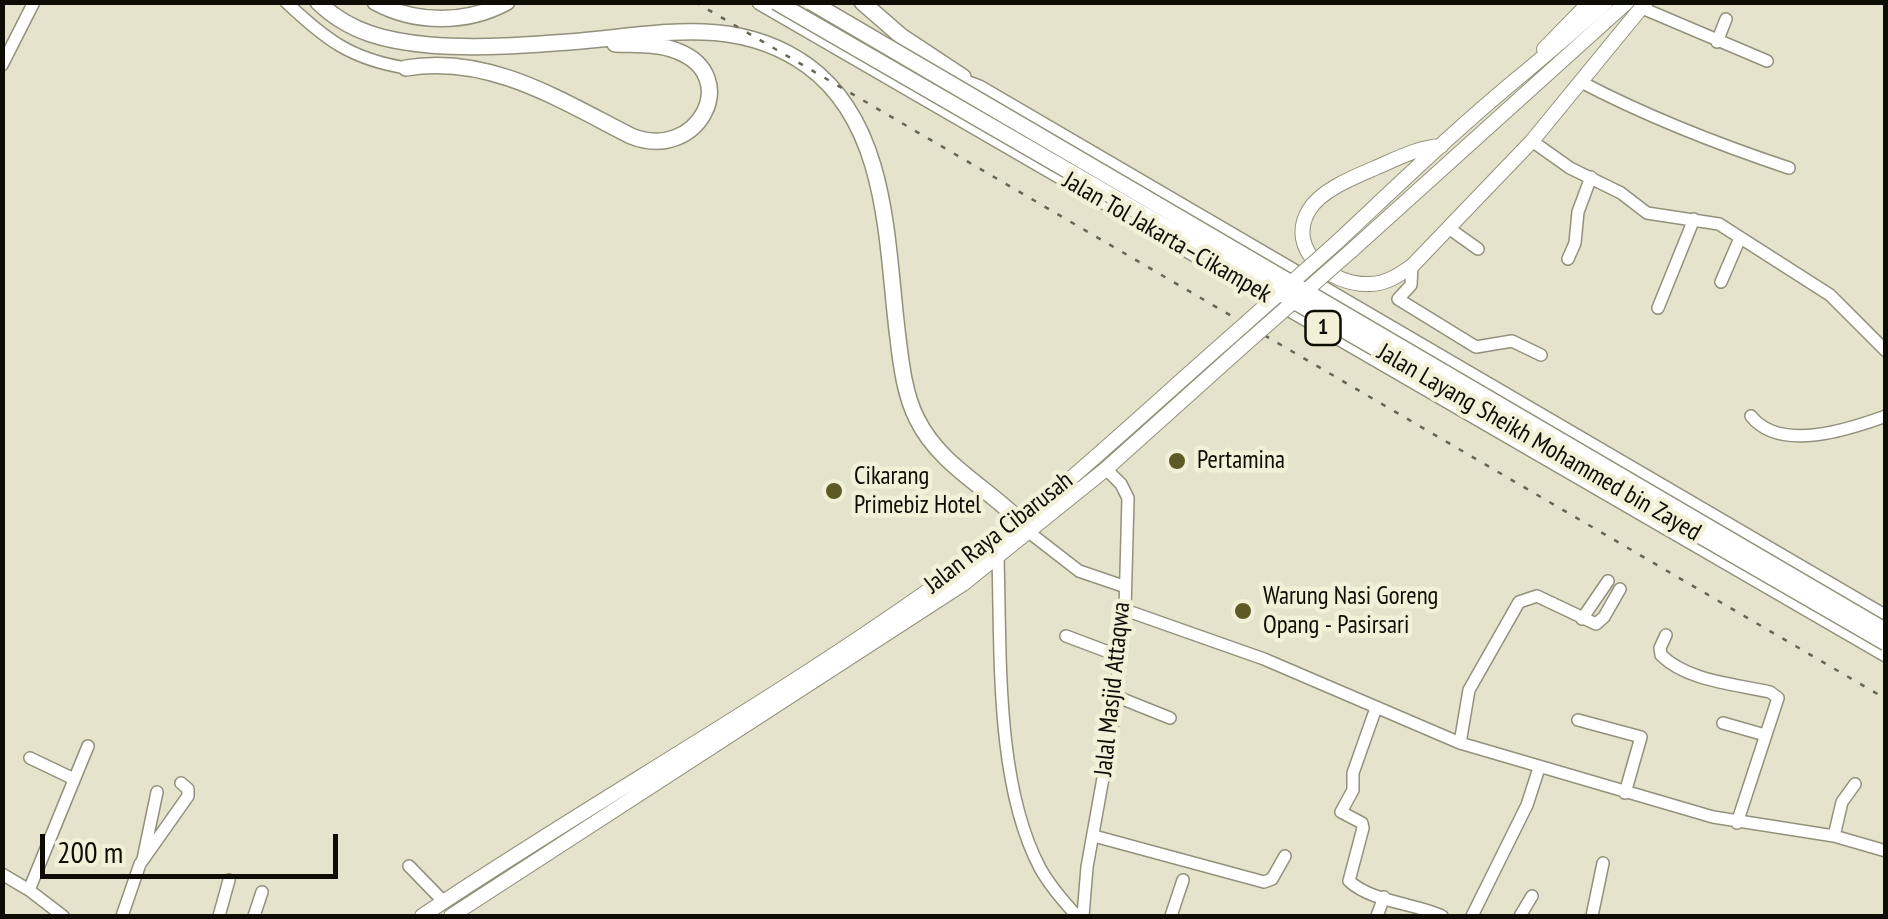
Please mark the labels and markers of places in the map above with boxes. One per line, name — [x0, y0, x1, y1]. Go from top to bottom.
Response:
place label: Pertamina — [1197, 446, 1285, 476]
marker: Pertamina — [1166, 450, 1188, 472]
place label: Cikarang Primebiz Hotel — [854, 462, 981, 521]
marker: Cikarang Primebiz Hotel — [823, 480, 845, 502]
place label: Warung Nasi Goreng Opang - Pasirsari — [1263, 582, 1438, 641]
marker: Warung Nasi Goreng Opang - Pasirsari — [1232, 600, 1254, 622]

